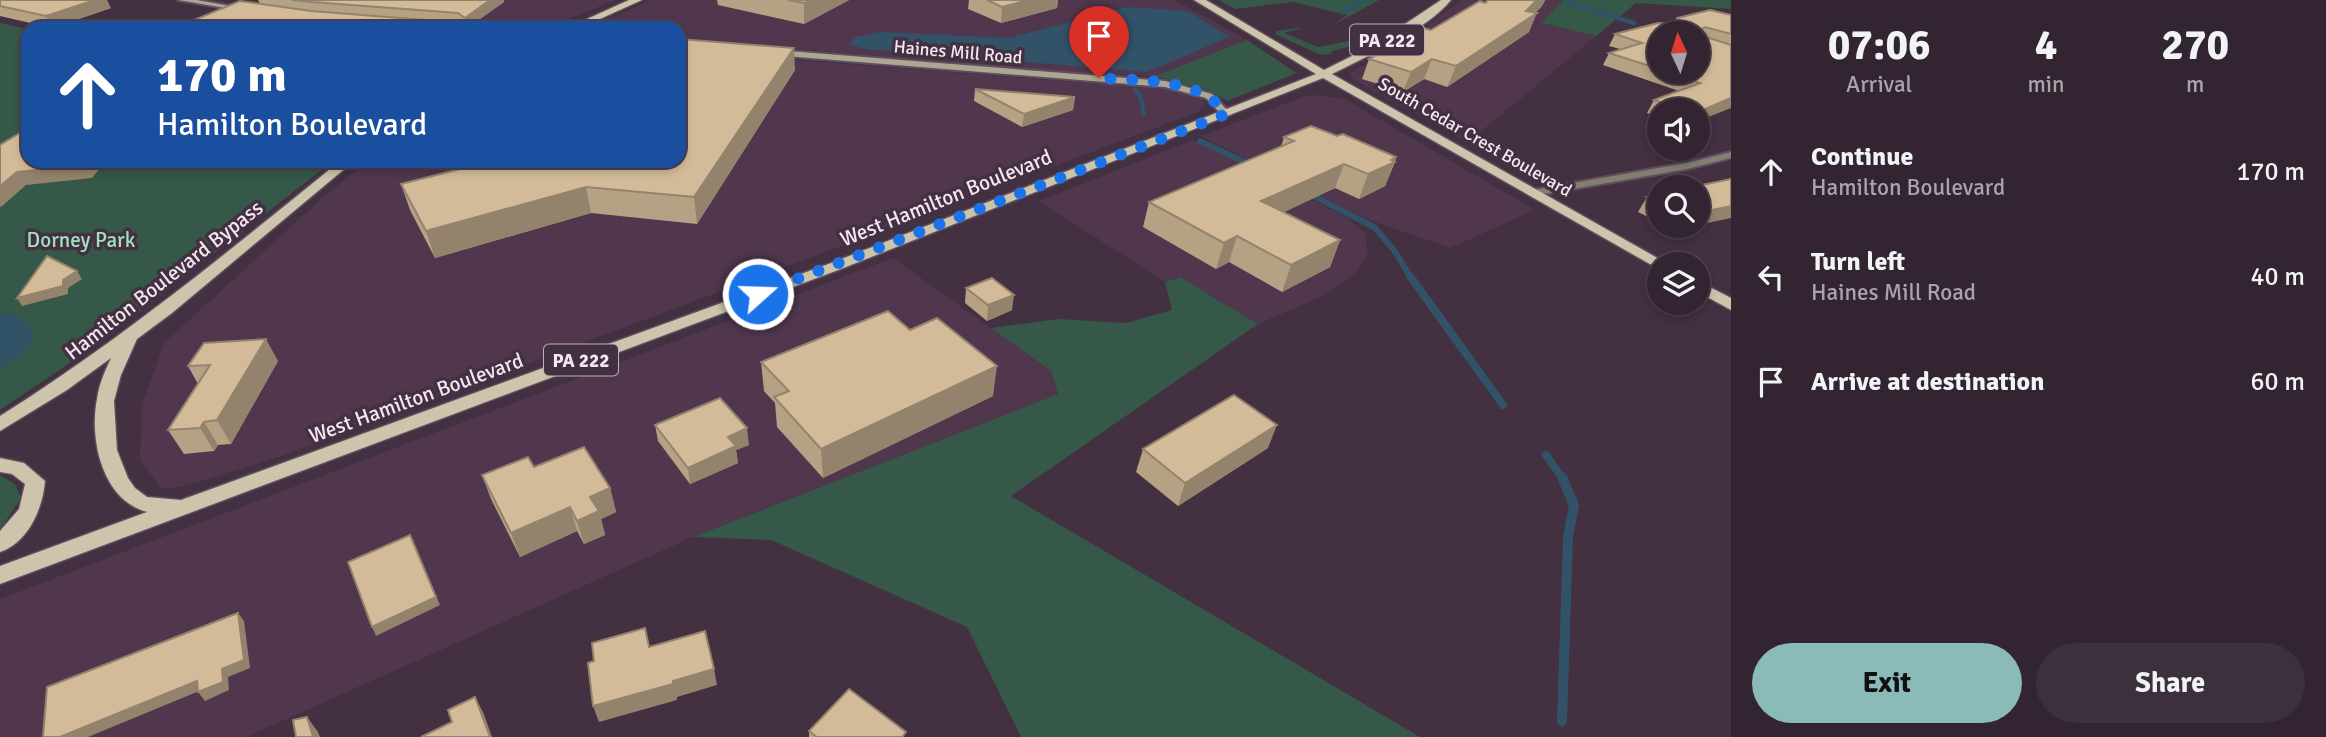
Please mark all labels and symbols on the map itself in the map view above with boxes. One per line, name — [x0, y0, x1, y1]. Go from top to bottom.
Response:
pin — [1069, 6, 1129, 78]
north arrow — [1647, 21, 1710, 84]
road number: PA 222 — [1350, 24, 1424, 56]
street label: Haines Mill Road — [893, 35, 1023, 69]
street label: South Cedar Crest Boulevard — [1374, 73, 1576, 201]
street label: West Hamilton Boulevard — [836, 144, 1056, 252]
street label: Hamilton Boulevard Bypass — [60, 195, 268, 365]
park label: Dorney Park — [27, 227, 136, 253]
position arrow — [721, 257, 795, 331]
road number: PA 222 — [544, 344, 618, 376]
street label: West Hamilton Boulevard — [305, 347, 527, 449]

